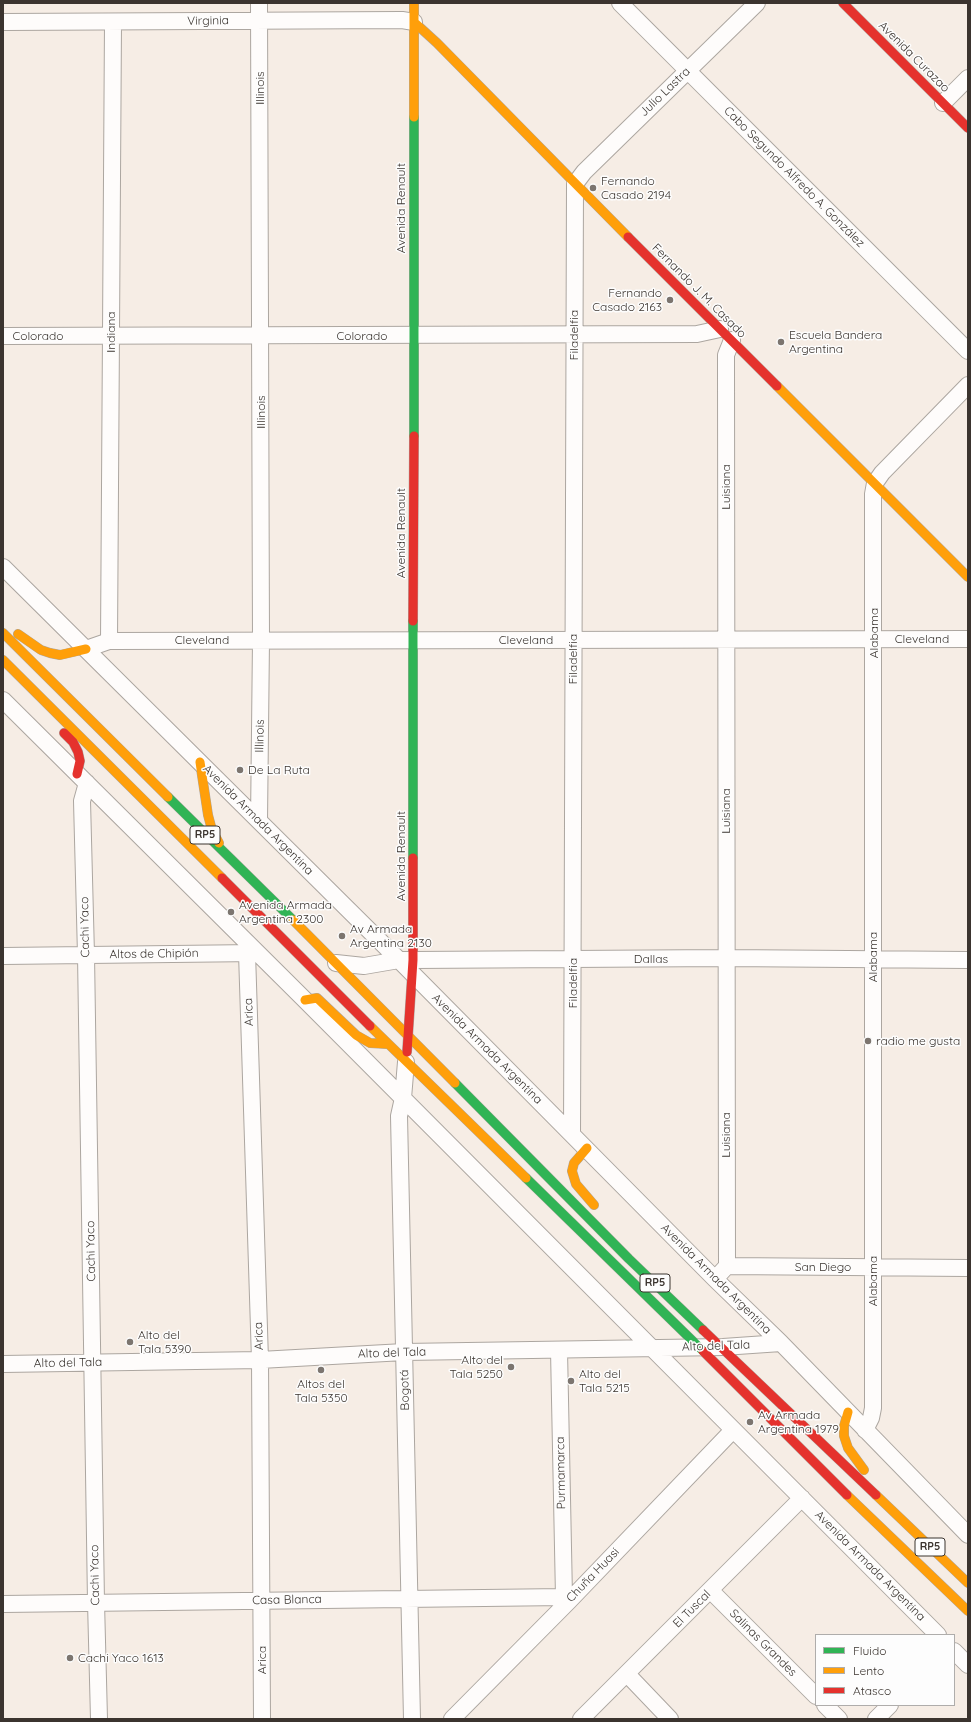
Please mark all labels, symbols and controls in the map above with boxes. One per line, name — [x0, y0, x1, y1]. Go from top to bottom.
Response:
street label: Virginia — [187, 13, 229, 29]
street label: Avenida Curazao — [875, 18, 953, 96]
street label: Julio Lastra — [637, 64, 693, 120]
street label: Illinois — [253, 71, 267, 105]
street label: Cabo Segundo Alfredo A. González — [721, 104, 867, 250]
street label: Avenida Renault — [394, 163, 408, 253]
place label: Fernando Casado 2194 — [601, 174, 671, 202]
marker: Fernando Casado 2194 — [588, 183, 598, 193]
street label: Fernando J. M. Casado — [649, 241, 749, 341]
place label: Fernando Casado 2163 — [592, 286, 662, 314]
marker: Fernando Casado 2163 — [665, 295, 675, 305]
street label: Filadelfia — [567, 310, 581, 360]
street label: Indiana — [104, 311, 118, 353]
place label: Escuela Bandera Argentina — [789, 328, 882, 356]
street label: Colorado — [12, 329, 64, 343]
street label: Colorado — [336, 329, 388, 343]
marker: Escuela Bandera Argentina — [776, 337, 786, 347]
street label: Illinois — [254, 395, 268, 429]
street label: Luisiana — [719, 464, 733, 510]
street label: Avenida Renault — [394, 488, 408, 578]
street label: Alabama — [867, 608, 881, 658]
street label: Cleveland — [895, 632, 949, 646]
street label: Cleveland — [175, 633, 229, 647]
street label: Cleveland — [499, 633, 553, 647]
street label: Filadelfia — [566, 634, 580, 684]
street label: Illinois — [253, 719, 267, 753]
street label: Avenida Armada Argentina — [200, 762, 316, 878]
place label: De La Ruta — [248, 763, 310, 777]
marker: De La Ruta — [235, 765, 245, 775]
street label: Luisiana — [719, 788, 733, 834]
street label: Avenida Renault — [394, 811, 408, 901]
road number: RP5 — [190, 826, 220, 844]
street label: Cachi Yaco — [77, 896, 93, 958]
place label: Avenida Armada Argentina 2300 — [239, 898, 332, 926]
marker: Avenida Armada Argentina 2300 — [226, 907, 236, 917]
place label: Av Armada Argentina 2130 — [350, 922, 432, 950]
marker: Av Armada Argentina 2130 — [337, 931, 347, 941]
street label: Alabama — [866, 932, 880, 982]
street label: Altos de Chipión — [109, 946, 199, 962]
street label: Dallas — [634, 952, 668, 966]
street label: Filadelfia — [566, 958, 580, 1008]
street label: Avenida Armada Argentina — [429, 991, 545, 1107]
street label: Arica — [241, 998, 257, 1026]
place label: radio me gusta — [876, 1034, 960, 1048]
marker: radio me gusta — [863, 1036, 873, 1046]
street label: Luisiana — [719, 1112, 733, 1158]
street label: Cachi Yaco — [83, 1220, 99, 1282]
street label: Avenida Armada Argentina — [658, 1221, 774, 1337]
street label: Alabama — [866, 1256, 880, 1306]
street label: San Diego — [795, 1260, 851, 1274]
road number: RP5 — [640, 1274, 670, 1292]
street label: Arica — [251, 1322, 267, 1350]
place label: Alto del Tala 5390 — [138, 1328, 191, 1356]
marker: Alto del Tala 5390 — [125, 1337, 135, 1347]
street label: Alto del Tala — [682, 1338, 750, 1354]
street label: Alto del Tala — [358, 1345, 426, 1361]
place label: Alto del Tala 5250 — [450, 1353, 503, 1381]
street label: Alto del Tala — [34, 1355, 102, 1371]
marker: Alto del Tala 5250 — [506, 1362, 516, 1372]
marker: Altos del Tala 5350 — [316, 1365, 326, 1375]
place label: Alto del Tala 5215 — [579, 1367, 630, 1395]
street label: Bogotá — [397, 1369, 413, 1411]
marker: Alto del Tala 5215 — [566, 1376, 576, 1386]
place label: Altos del Tala 5350 — [294, 1377, 348, 1405]
place label: Av Armada Argentina 1979 — [758, 1408, 839, 1436]
marker: Av Armada Argentina 1979 — [745, 1417, 755, 1427]
street label: Purmamarca — [553, 1436, 569, 1510]
street label: Avenida Armada Argentina — [812, 1508, 928, 1624]
road number: RP5 — [915, 1538, 945, 1556]
street label: Cachi Yaco — [87, 1544, 103, 1606]
street label: Chuña Huasi — [564, 1545, 622, 1605]
street label: El Tuscal — [670, 1587, 714, 1631]
street label: Casa Blanca — [252, 1592, 322, 1608]
street label: Salinas Grandes — [726, 1606, 800, 1680]
legend — [815, 1634, 955, 1706]
text: Fluido — [853, 1643, 886, 1658]
street label: Arica — [255, 1646, 269, 1674]
place label: Cachi Yaco 1613 — [78, 1651, 164, 1665]
marker: Cachi Yaco 1613 — [65, 1653, 75, 1663]
text: Lento — [853, 1663, 884, 1678]
text: Atasco — [853, 1683, 891, 1698]

